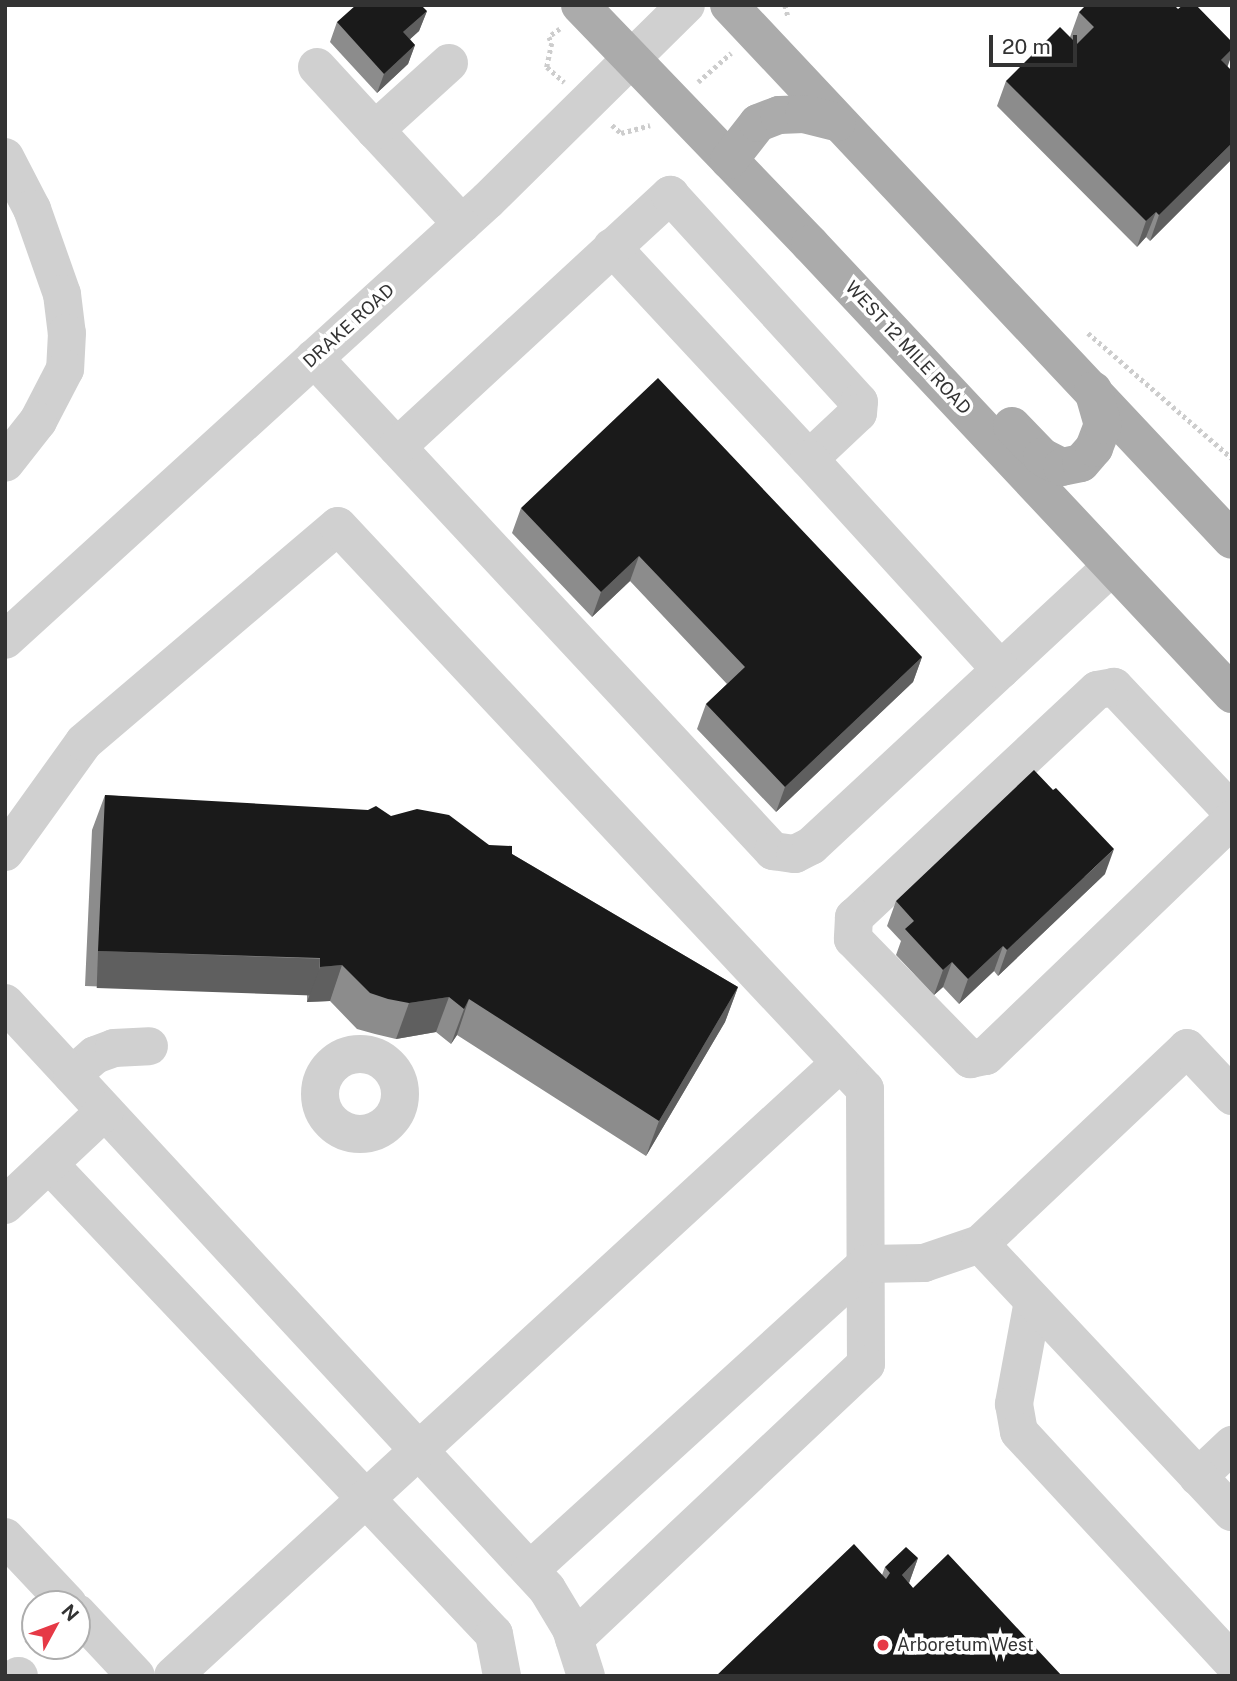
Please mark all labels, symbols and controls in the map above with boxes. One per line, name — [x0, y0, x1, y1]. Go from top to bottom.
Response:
scale bar — [992, 21, 1080, 65]
text: 20 m — [1002, 34, 1051, 59]
street label: WEST 12 MILE ROAD — [841, 277, 975, 419]
street label: DRAKE ROAD — [299, 279, 399, 373]
north arrow — [21, 1590, 91, 1660]
text: N — [57, 1600, 84, 1625]
place label: Arboretum West — [897, 1634, 1034, 1656]
marker: Arboretum West — [875, 1637, 891, 1653]

